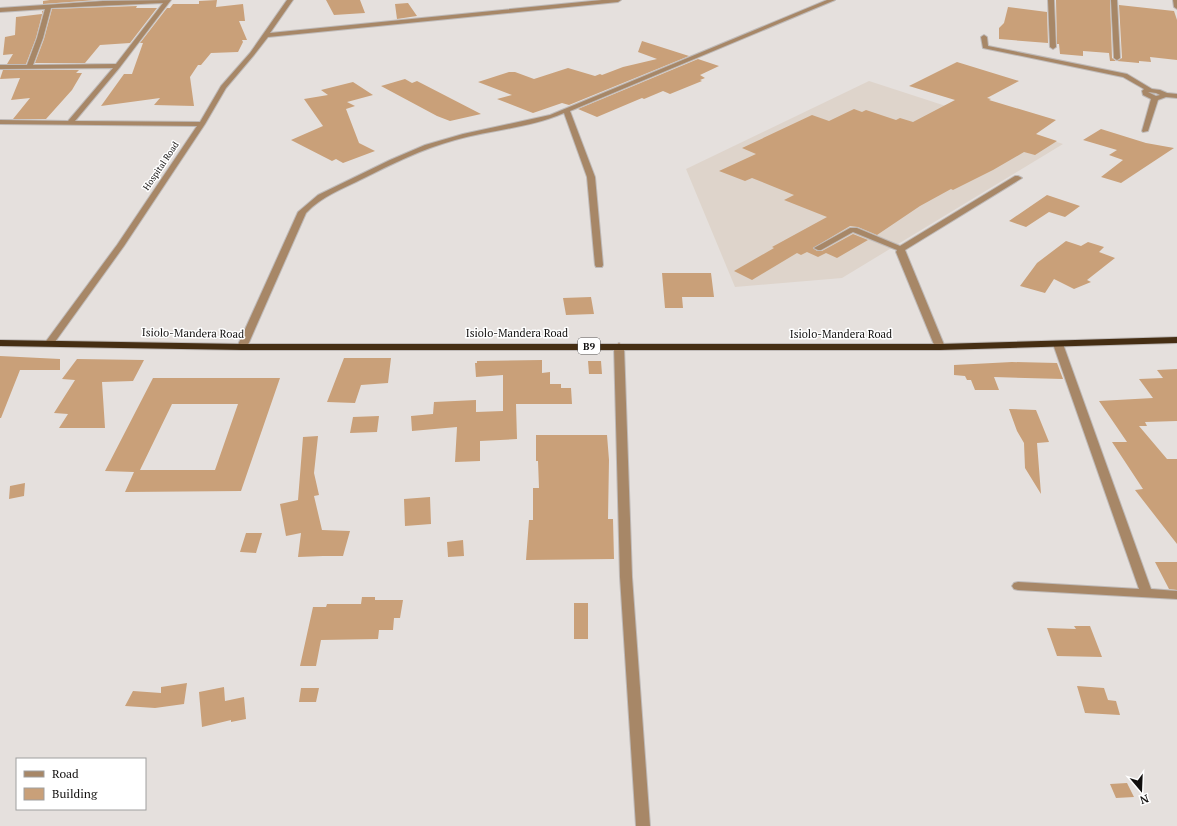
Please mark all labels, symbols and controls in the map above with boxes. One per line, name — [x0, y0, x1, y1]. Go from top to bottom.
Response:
street label: Hospital Road — [140, 139, 182, 193]
street label: Isiolo-Mandera Road — [142, 325, 244, 341]
street label: Isiolo-Mandera Road — [466, 326, 568, 340]
street label: Isiolo-Mandera Road — [790, 327, 892, 341]
road number: B9 — [578, 338, 600, 354]
legend — [16, 758, 146, 810]
text: Road — [52, 766, 79, 781]
north arrow — [1121, 770, 1161, 810]
text: Building — [52, 786, 98, 801]
text: N — [1137, 791, 1150, 808]

